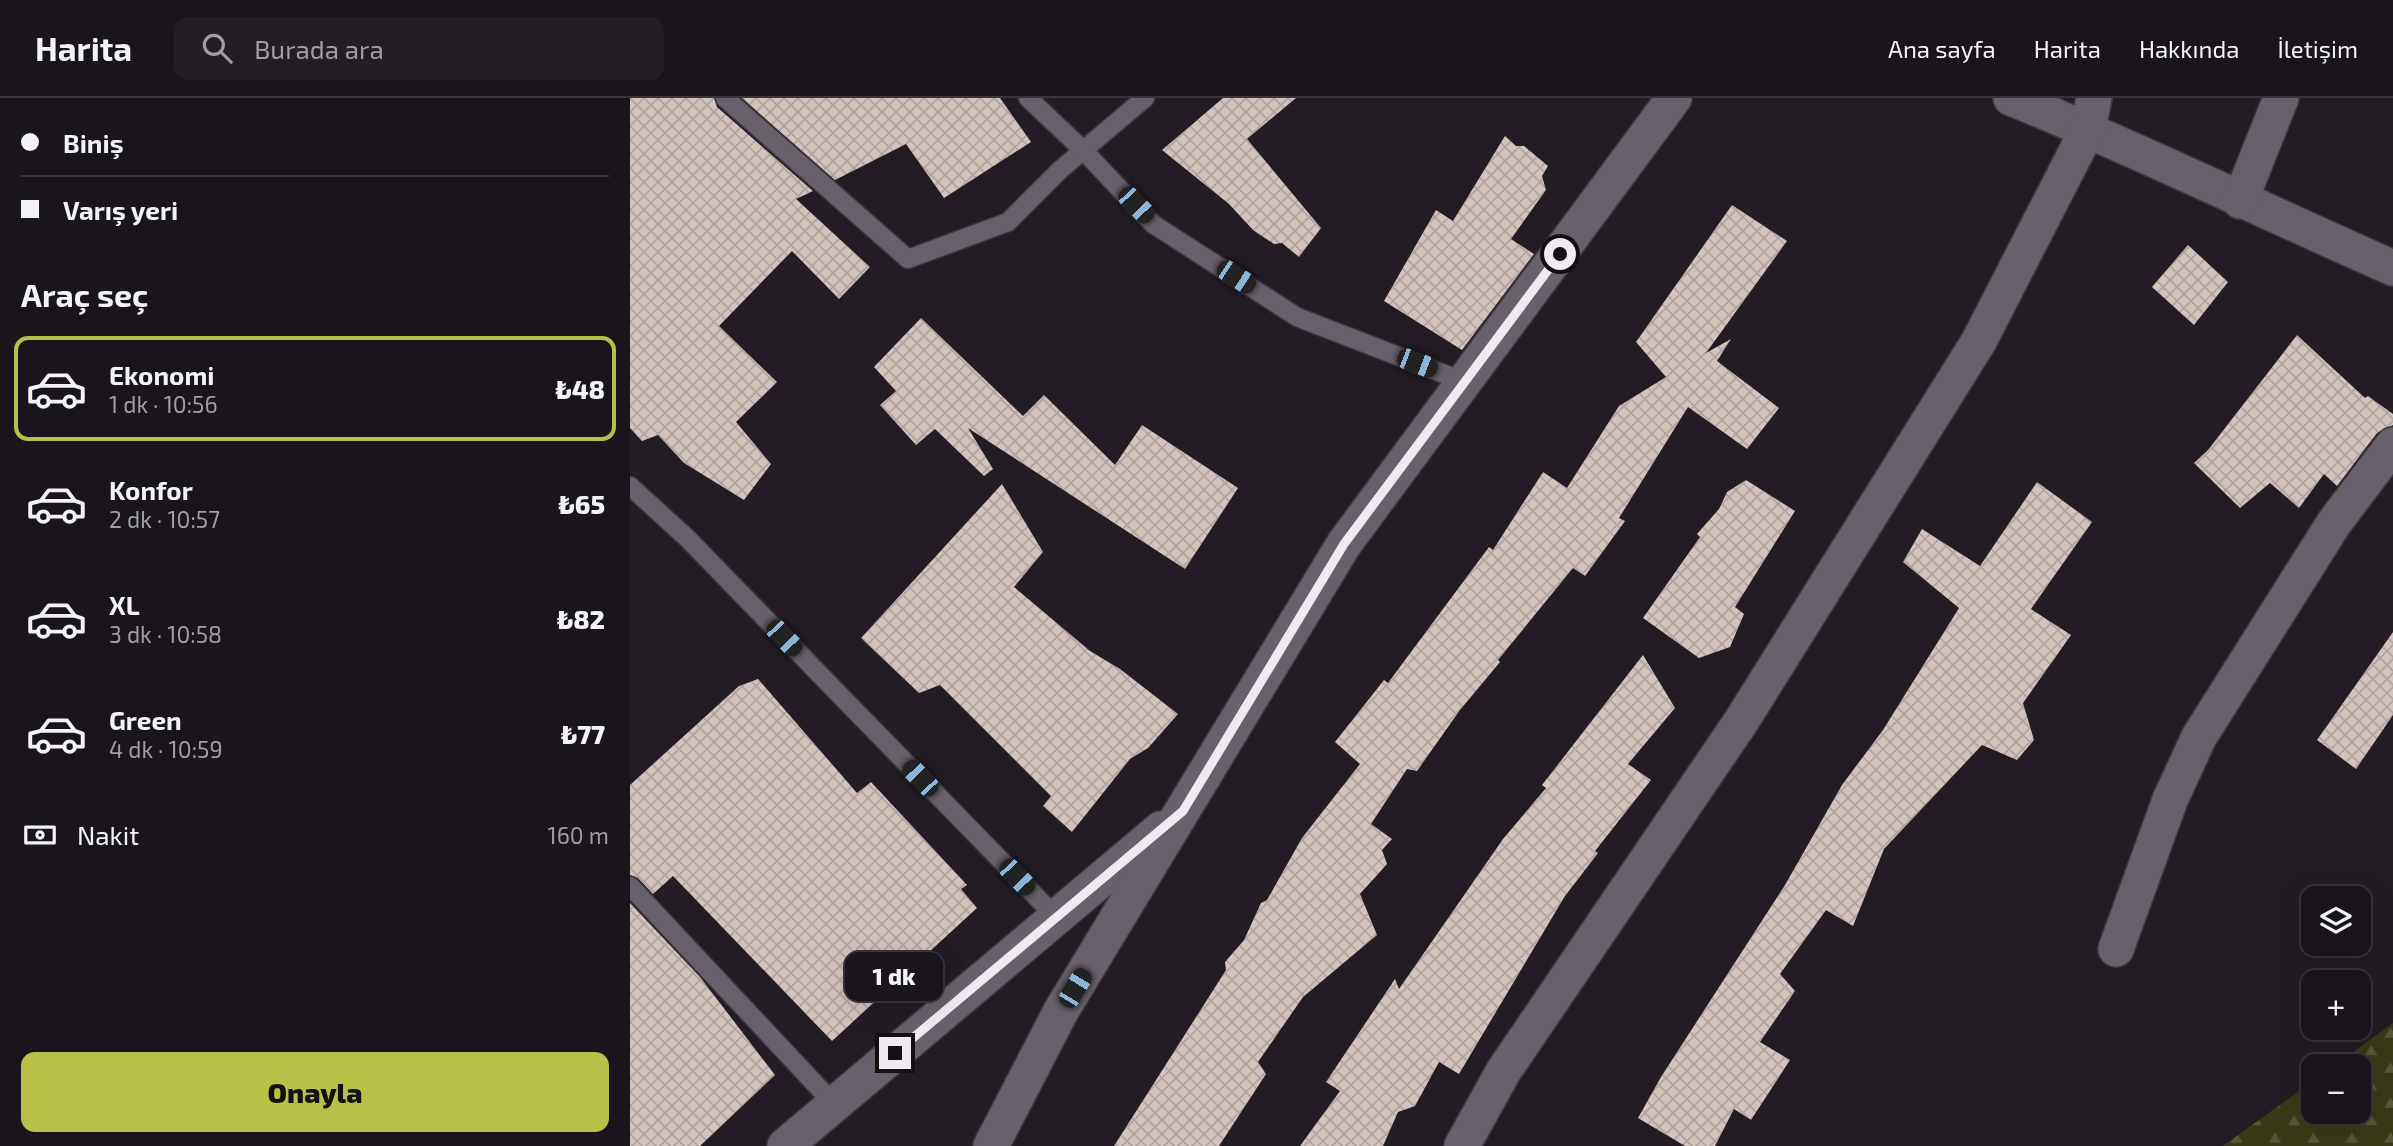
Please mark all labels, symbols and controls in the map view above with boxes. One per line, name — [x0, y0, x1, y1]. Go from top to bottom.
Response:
search box — [174, 17, 664, 80]
text: Harita — [35, 28, 132, 68]
icon: search — [198, 29, 236, 67]
text: Burada ara — [254, 33, 384, 64]
text: Ana sayfa — [1888, 34, 1996, 63]
text: Harita — [2034, 34, 2101, 63]
text: Hakkında — [2139, 34, 2239, 63]
text: İletişim — [2277, 34, 2358, 63]
text: Biniş — [63, 127, 123, 158]
car — [1114, 183, 1159, 227]
text: Varış yeri — [63, 194, 178, 225]
route start — [1544, 238, 1576, 270]
car — [1213, 257, 1260, 297]
text: Araç seç — [21, 275, 148, 313]
car — [1394, 346, 1441, 380]
icon: car — [25, 357, 88, 420]
text: Ekonomi — [109, 359, 215, 390]
text: ₺48 — [555, 373, 605, 404]
text: 1 dk · 10:56 — [109, 390, 218, 418]
icon: car — [25, 472, 88, 535]
text: Konfor — [109, 474, 193, 505]
text: ₺65 — [559, 488, 605, 519]
text: 2 dk · 10:57 — [109, 505, 220, 533]
icon: car — [25, 587, 88, 650]
text: XL — [109, 589, 140, 620]
text: ₺82 — [557, 603, 605, 634]
car — [762, 616, 807, 660]
text: 3 dk · 10:58 — [109, 620, 222, 648]
icon: car — [25, 702, 88, 765]
text: Green — [109, 704, 182, 735]
text: ₺77 — [561, 718, 605, 749]
text: 4 dk · 10:59 — [109, 735, 223, 763]
car — [898, 756, 943, 800]
icon: cash — [21, 816, 59, 854]
text: Nakit — [77, 819, 139, 850]
text: 160 m — [548, 821, 609, 849]
car — [995, 855, 1040, 899]
map controls — [2301, 886, 2371, 1124]
button: layers — [2301, 886, 2371, 956]
callout: 1 dk — [846, 951, 944, 1000]
text: 1 dk — [873, 962, 915, 990]
car — [1056, 965, 1095, 1011]
button: + — [2301, 970, 2371, 1040]
route end — [879, 1037, 911, 1069]
button: Onayla — [21, 1052, 609, 1132]
button: − — [2301, 1054, 2371, 1124]

